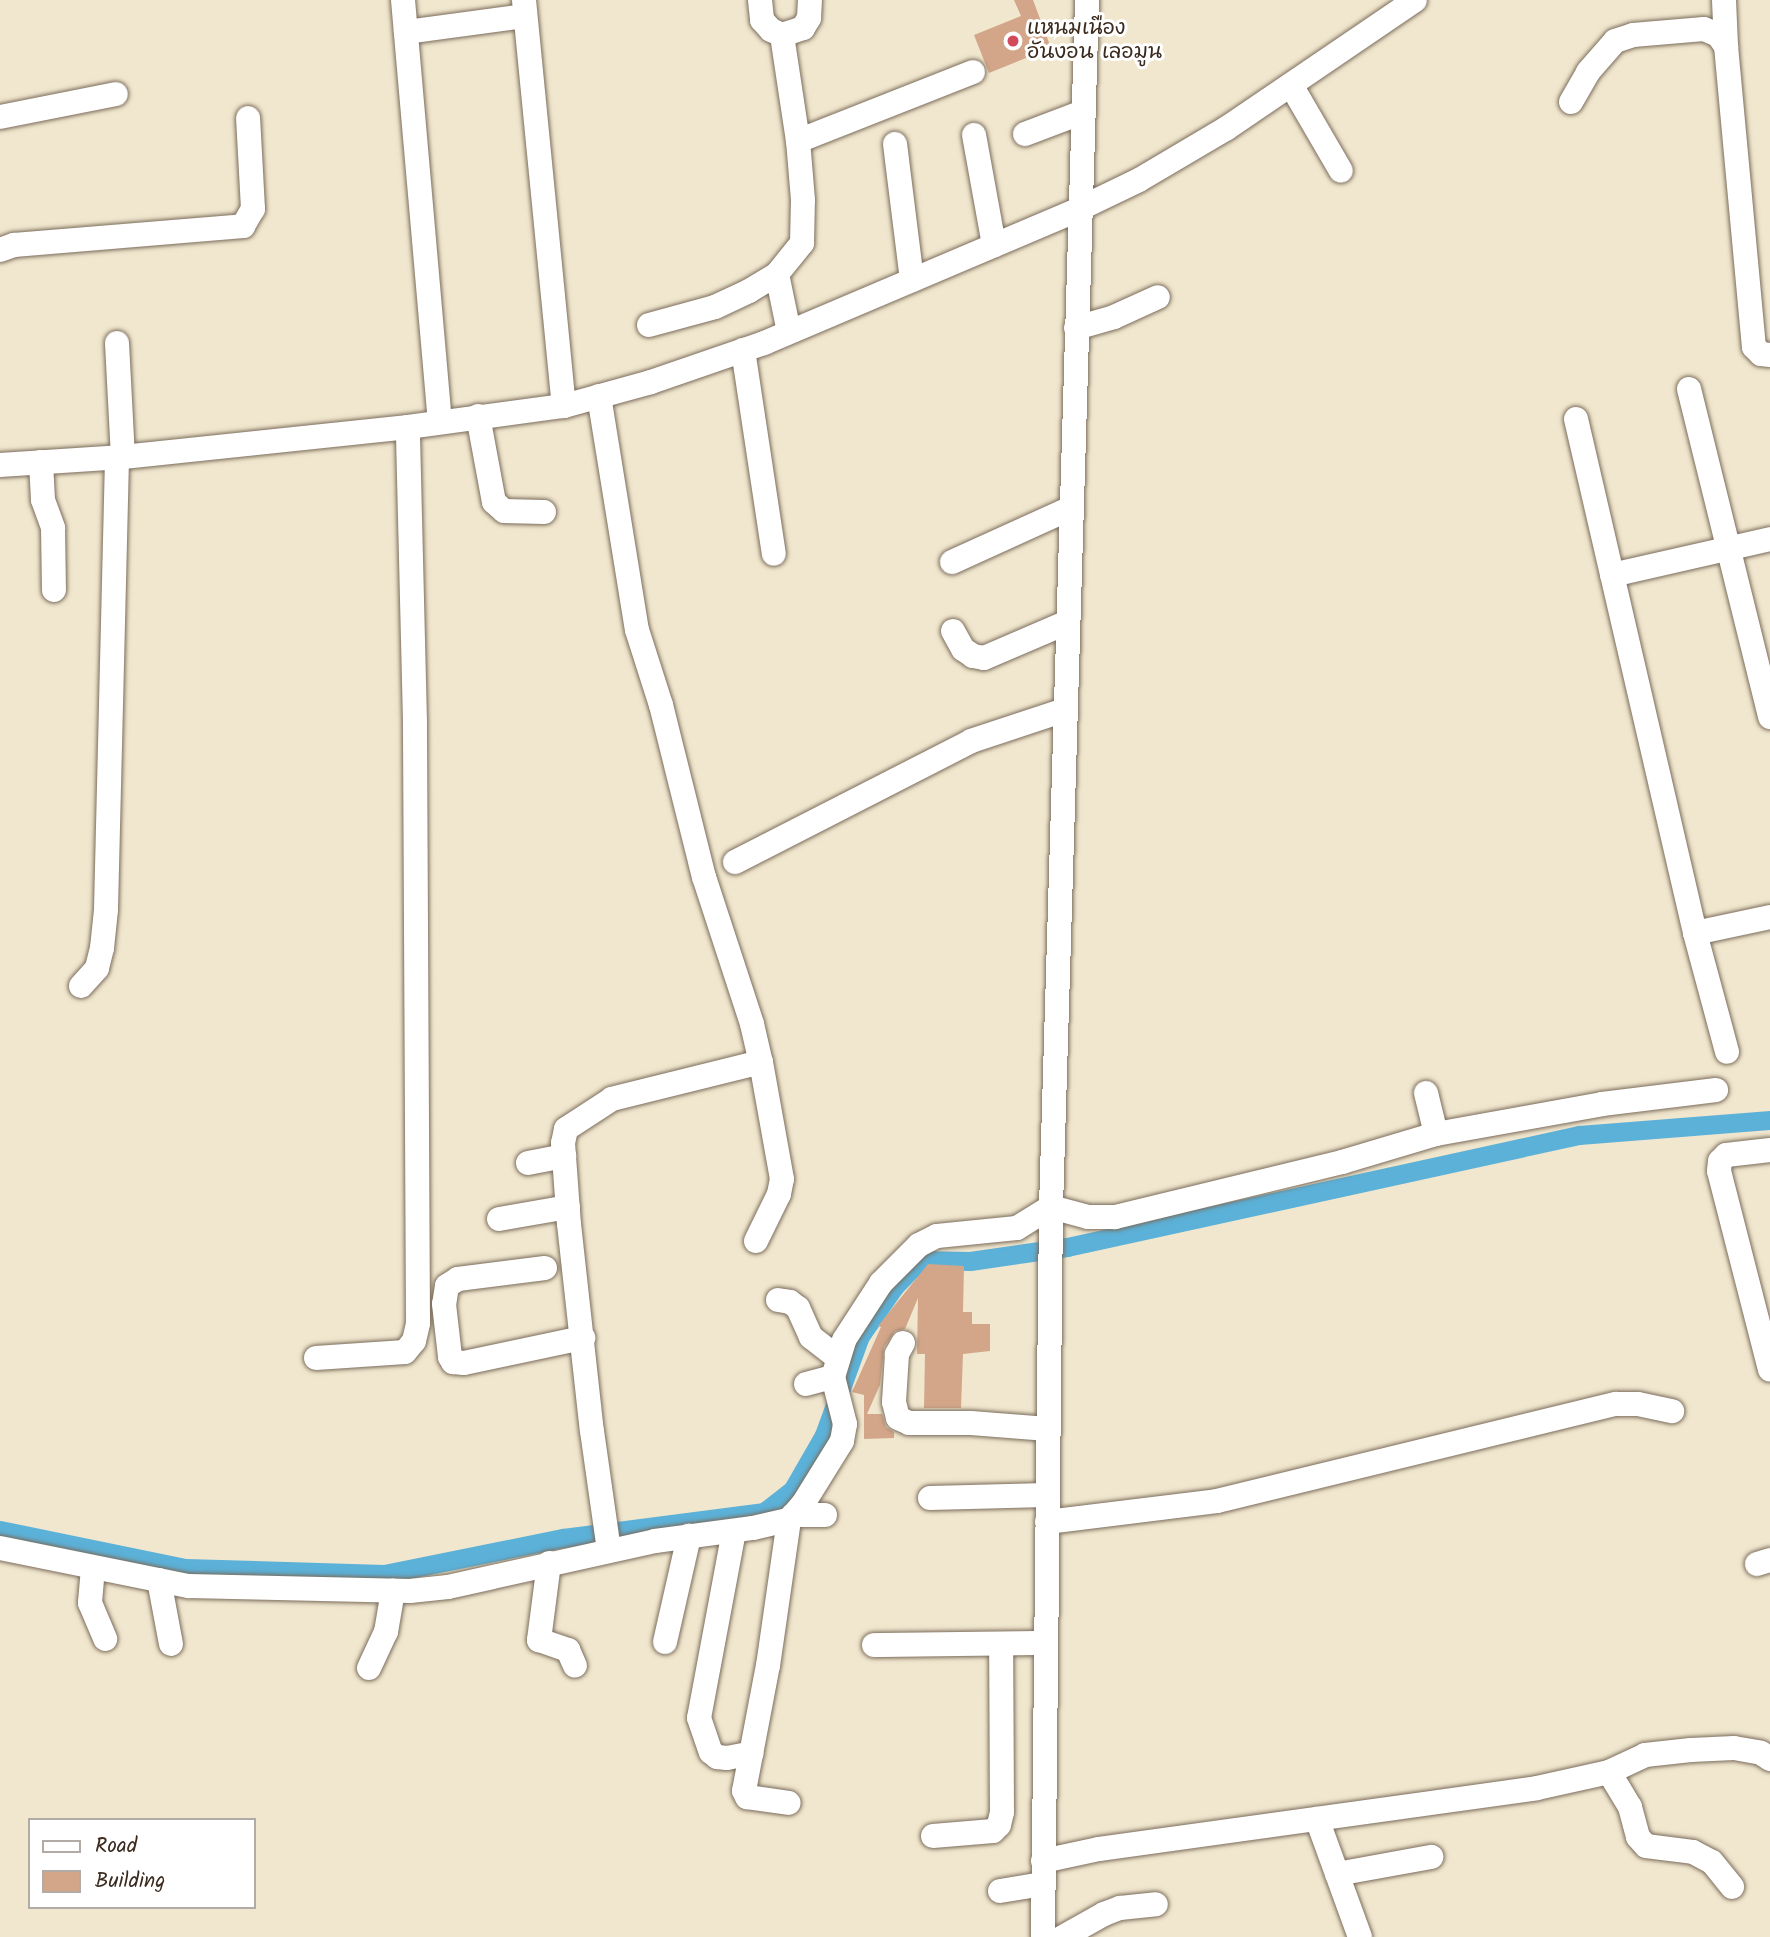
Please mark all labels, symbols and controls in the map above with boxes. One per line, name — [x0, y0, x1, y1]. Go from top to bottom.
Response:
place label: แหนมเนือง อันงอน เลอมูน — [1027, 16, 1162, 66]
marker: แหนมเนือง อันงอน เลอมูน — [1005, 33, 1021, 49]
legend — [28, 1818, 256, 1909]
text: Road — [95, 1830, 137, 1863]
text: Building — [95, 1865, 165, 1898]

